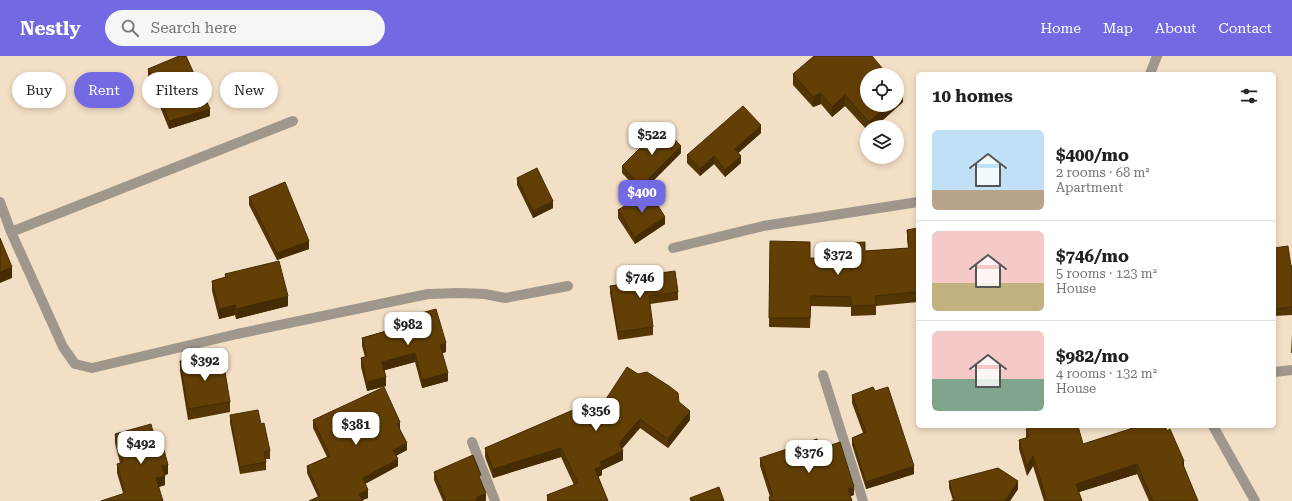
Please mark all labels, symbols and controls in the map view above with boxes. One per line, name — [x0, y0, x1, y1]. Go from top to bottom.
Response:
search box — [105, 10, 385, 46]
text: Nestly — [20, 17, 81, 40]
icon: search — [119, 17, 141, 39]
text: Search here — [151, 19, 237, 37]
text: Home — [1040, 20, 1081, 36]
text: Map — [1103, 20, 1133, 36]
text: About — [1155, 20, 1197, 36]
text: Contact — [1219, 20, 1272, 36]
map controls — [860, 68, 904, 164]
button: locate — [860, 68, 904, 112]
chip: Buy — [12, 72, 66, 108]
chip: Rent — [74, 72, 134, 108]
chip: Filters — [142, 72, 212, 108]
chip: New — [220, 72, 278, 108]
icon: filters — [1238, 85, 1260, 107]
text: 10 homes — [932, 86, 1013, 106]
button: layers — [860, 120, 904, 164]
pin: $522 — [628, 122, 676, 156]
text: $522 — [637, 127, 667, 142]
text: $400/mo — [1056, 145, 1129, 165]
icon: home — [964, 146, 1012, 194]
text: 2 rooms · 68 m² — [1056, 165, 1150, 180]
pin: $400 — [618, 180, 666, 214]
text: Apartment — [1056, 180, 1123, 195]
text: $400 — [627, 185, 657, 200]
pin: $372 — [814, 242, 862, 276]
text: $746/mo — [1056, 246, 1129, 266]
text: $372 — [823, 247, 853, 262]
icon: home — [964, 247, 1012, 295]
pin: $746 — [616, 265, 664, 299]
text: 5 rooms · 123 m² — [1056, 266, 1157, 281]
text: $746 — [625, 270, 655, 285]
text: House — [1056, 281, 1096, 296]
pin: $982 — [384, 312, 432, 346]
text: $982 — [393, 317, 423, 332]
text: $982/mo — [1056, 346, 1129, 366]
icon: home — [964, 347, 1012, 395]
pin: $392 — [181, 348, 229, 382]
text: $392 — [190, 353, 220, 368]
text: 4 rooms · 132 m² — [1056, 366, 1157, 381]
text: House — [1056, 381, 1096, 396]
pin: $356 — [572, 398, 620, 432]
text: $356 — [581, 403, 611, 418]
pin: $381 — [332, 412, 380, 446]
text: $381 — [341, 417, 371, 432]
pin: $492 — [117, 431, 165, 465]
text: $492 — [126, 436, 156, 451]
pin: $376 — [785, 440, 833, 474]
text: $376 — [794, 445, 824, 460]

